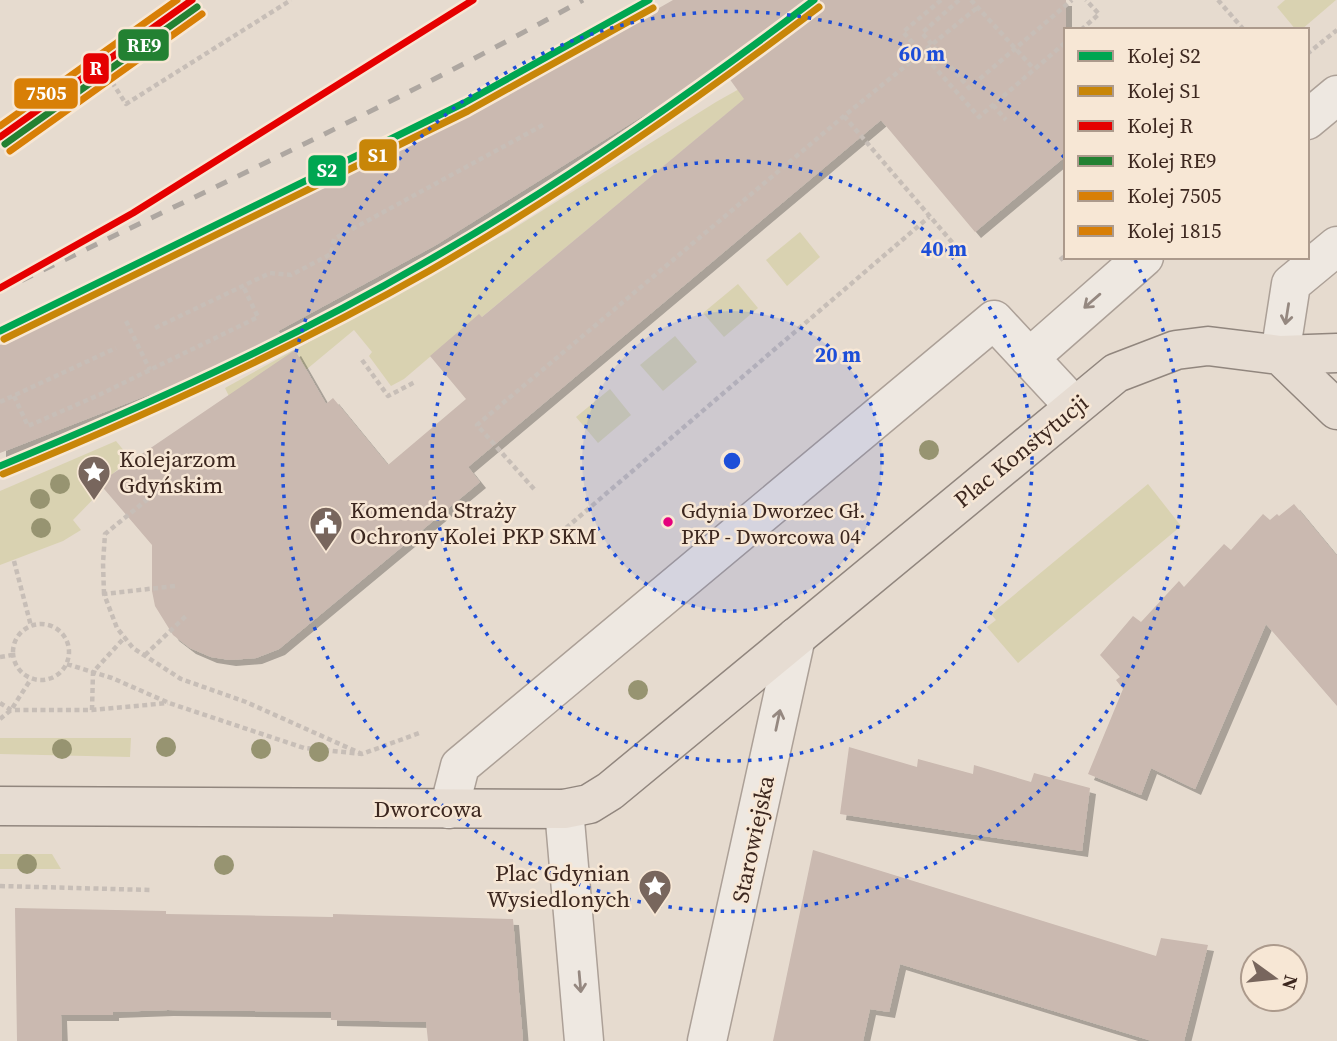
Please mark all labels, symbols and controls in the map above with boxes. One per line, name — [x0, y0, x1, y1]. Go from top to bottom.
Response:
line badge: RE9 — [117, 28, 170, 62]
legend — [1064, 28, 1309, 259]
text: RE9 — [127, 32, 161, 58]
text: 60 m — [899, 39, 945, 68]
text: Kolej S2 — [1127, 41, 1201, 70]
line badge: R — [82, 52, 110, 85]
text: R — [90, 55, 103, 81]
text: Kolej S1 — [1127, 76, 1201, 105]
line badge: 7505 — [13, 77, 79, 110]
text: 7505 — [25, 80, 67, 106]
text: Kolej R — [1127, 111, 1194, 140]
line badge: S1 — [358, 138, 398, 172]
text: S1 — [368, 142, 388, 168]
text: Kolej RE9 — [1127, 146, 1216, 175]
line badge: S2 — [307, 154, 347, 187]
text: S2 — [317, 157, 337, 183]
text: Kolej 7505 — [1127, 181, 1222, 210]
text: Kolej 1815 — [1127, 216, 1222, 245]
text: 40 m — [921, 234, 967, 263]
one-way arrow — [1083, 293, 1101, 309]
one-way arrow — [1280, 302, 1293, 325]
text: 20 m — [815, 340, 861, 369]
street label: Plac Konstytucji — [947, 387, 1095, 515]
place label: Kolejarzom Gdyńskim — [119, 443, 237, 501]
centre of rings — [720, 449, 744, 473]
place icon: Kolejarzom Gdyńskim — [75, 453, 113, 502]
place label: Komenda Straży Ochrony Kolei PKP SKM — [350, 494, 597, 552]
place label: Gdynia Dworzec Gł. PKP - Dworcowa 04 — [681, 496, 866, 551]
public building icon: Komenda Straży Ochrony Kolei PKP SKM — [307, 504, 345, 553]
marker: Gdynia Dworzec Gł. PKP - Dworcowa 04 — [661, 515, 675, 529]
one-way arrow — [772, 709, 786, 732]
street label: Starowiejska — [724, 772, 782, 906]
street label: Dworcowa — [374, 793, 482, 825]
place label: Plac Gdynian Wysiedlonych — [487, 857, 630, 915]
place icon: Plac Gdynian Wysiedlonych — [636, 867, 674, 916]
north arrow — [1239, 943, 1309, 1013]
one-way arrow — [574, 971, 587, 993]
text: N — [1276, 972, 1305, 993]

